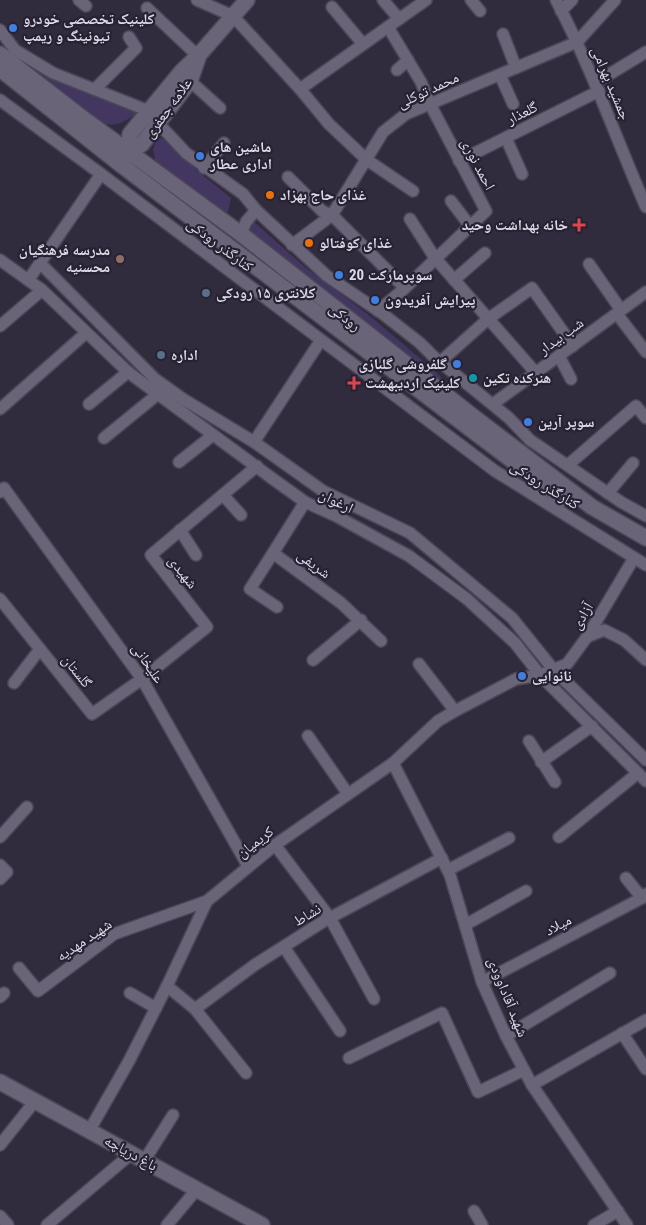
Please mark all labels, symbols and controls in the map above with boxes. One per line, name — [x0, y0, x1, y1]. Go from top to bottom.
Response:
place label: کلینیک تخصصی خودرو تیونینگ و ریمپ — [23, 10, 155, 45]
marker: کلینیک تخصصی خودرو تیونینگ و ریمپ — [7, 22, 19, 34]
street label: جمشید بهرامی — [587, 43, 635, 123]
street label: محمد توکلی — [394, 68, 462, 113]
street label: علامه جعفری — [140, 74, 197, 142]
street label: گلعذار — [503, 97, 541, 129]
street label: احمد نوری — [456, 135, 499, 193]
place label: ماشین های اداری عطار — [209, 138, 272, 173]
marker: ماشین های اداری عطار — [194, 150, 206, 162]
place label: غذای حاج بهزاد — [280, 186, 367, 204]
marker: غذای حاج بهزاد — [264, 189, 276, 201]
street label: کنارگذر رودکی — [183, 214, 257, 277]
place label: خانه بهداشت وحید — [462, 216, 568, 234]
marker: خانه بهداشت وحید — [572, 218, 586, 232]
place label: غذای کوفتالو — [319, 234, 392, 252]
marker: غذای کوفتالو — [303, 237, 315, 249]
place label: مدرسه فرهنگیان محسنیه — [19, 241, 110, 276]
marker: مدرسه فرهنگیان محسنیه — [114, 253, 126, 265]
place label: سوپرمارکت 20 — [349, 266, 433, 284]
marker: سوپرمارکت 20 — [333, 269, 345, 281]
place label: کلانتری ۱۵ رودکی — [216, 284, 316, 302]
marker: کلانتری ۱۵ رودکی — [200, 287, 212, 299]
place label: پیرایش آفریدون — [385, 291, 475, 309]
marker: پیرایش آفریدون — [369, 294, 381, 306]
street label: رودکی — [325, 299, 365, 336]
street label: شب بیدار — [534, 313, 587, 359]
place label: اداره — [171, 346, 198, 364]
marker: اداره — [155, 349, 167, 361]
place label: گلفروشی گلبازی — [359, 355, 447, 373]
marker: گلفروشی گلبازی — [451, 358, 463, 370]
place label: هنرکده تکین — [483, 369, 551, 387]
marker: هنرکده تکین — [467, 372, 479, 384]
place label: کلینیک اردیبهشت — [365, 374, 460, 392]
marker: کلینیک اردیبهشت — [347, 376, 361, 390]
place label: سوپر آرین — [538, 413, 594, 431]
marker: سوپر آرین — [522, 416, 534, 428]
street label: کنارگذر رودکی — [506, 457, 583, 514]
street label: ارغوان — [315, 485, 356, 518]
street label: شریفی — [293, 546, 334, 583]
street label: شهیدی — [164, 552, 202, 593]
street label: آزادی — [567, 598, 598, 633]
street label: علیخانی — [127, 639, 168, 688]
street label: گلستان — [57, 651, 96, 692]
place label: نانوایی — [532, 667, 572, 685]
marker: نانوایی — [516, 670, 528, 682]
street label: کریمیان — [233, 822, 278, 863]
street label: نشاط — [290, 900, 324, 930]
street label: میلاد — [542, 911, 575, 939]
street label: شهید مهدیه — [53, 915, 115, 965]
street label: شهید آقاداوودی — [483, 954, 532, 1040]
street label: باغ دریاچه — [101, 1131, 161, 1176]

